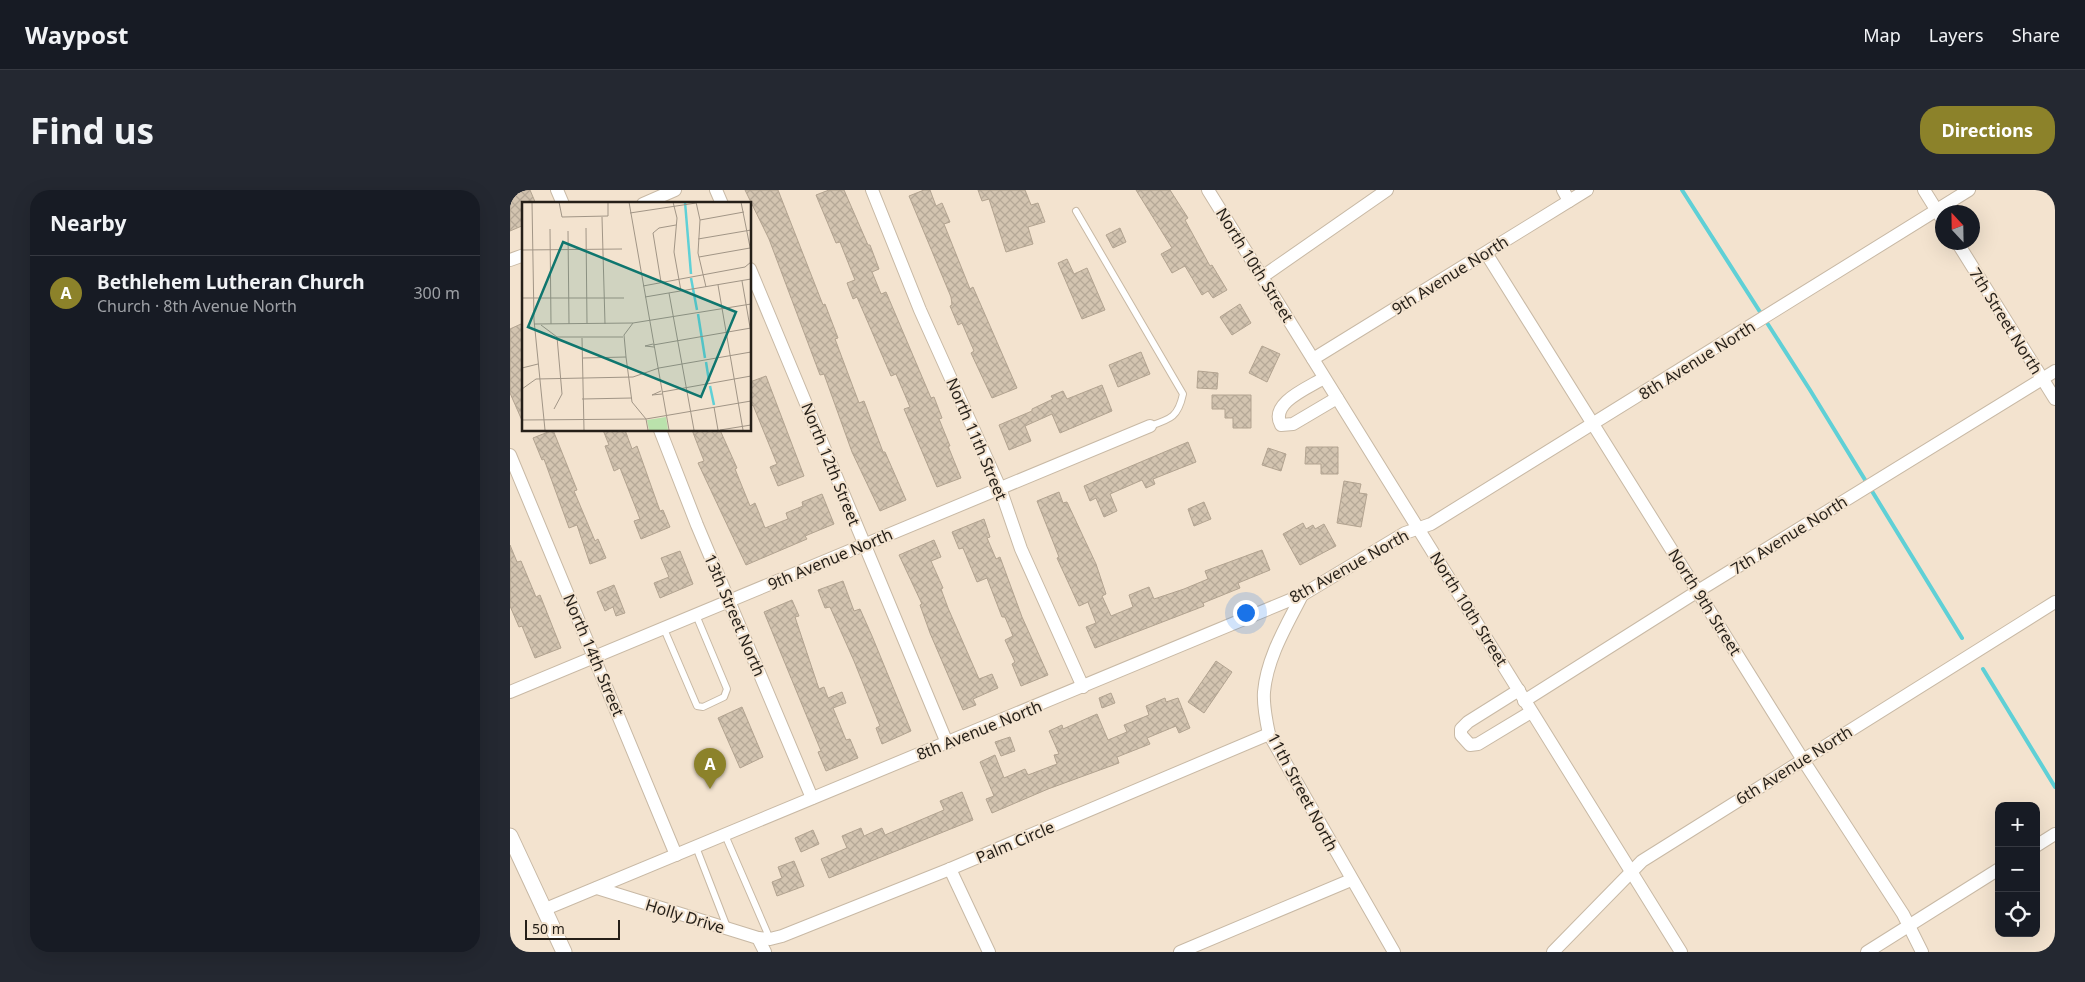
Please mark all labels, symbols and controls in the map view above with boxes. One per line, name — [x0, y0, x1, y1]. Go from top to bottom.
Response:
text: Waypost — [25, 18, 128, 51]
text: Map — [1863, 23, 1901, 47]
text: Layers — [1929, 23, 1984, 47]
text: Share — [2012, 23, 2060, 47]
button: Directions — [1920, 106, 2055, 154]
text: Find us — [30, 107, 154, 154]
inset map — [522, 202, 751, 431]
street label: North 10th Street — [1211, 204, 1299, 327]
north arrow — [1935, 205, 1980, 250]
text: Nearby — [50, 209, 126, 237]
street label: 9th Avenue North — [1388, 230, 1512, 320]
street label: 7th Street North — [1964, 263, 2048, 379]
text: Bethlehem Lutheran Church — [97, 269, 365, 295]
text: A — [60, 282, 72, 304]
text: 300 m — [413, 282, 460, 304]
text: Church · 8th Avenue North — [97, 295, 297, 317]
street label: 8th Avenue North — [1635, 315, 1759, 405]
street label: North 11th Street — [941, 374, 1013, 504]
street label: North 12th Street — [796, 399, 866, 529]
street label: 7th Avenue North — [1727, 490, 1851, 580]
street label: 9th Avenue North — [764, 523, 896, 595]
street label: 8th Avenue North — [1285, 524, 1413, 608]
street label: North 9th Street — [1663, 544, 1747, 660]
street label: North 10th Street — [1425, 548, 1513, 671]
street label: 13th Street North — [699, 550, 771, 680]
street label: North 14th Street — [558, 590, 630, 720]
your location — [1233, 600, 1259, 626]
street label: 8th Avenue North — [913, 695, 1045, 765]
street label: 6th Avenue North — [1732, 720, 1856, 810]
street label: 11th Street North — [1263, 729, 1343, 855]
pin: A — [694, 748, 726, 789]
map controls — [1995, 802, 2040, 937]
button: + — [1995, 802, 2040, 847]
street label: Palm Circle — [972, 816, 1058, 868]
button: − — [1995, 847, 2040, 892]
button: locate — [1995, 892, 2040, 937]
street label: Holly Drive — [643, 894, 727, 938]
scale bar — [525, 917, 620, 940]
text: 50 m — [532, 919, 565, 938]

